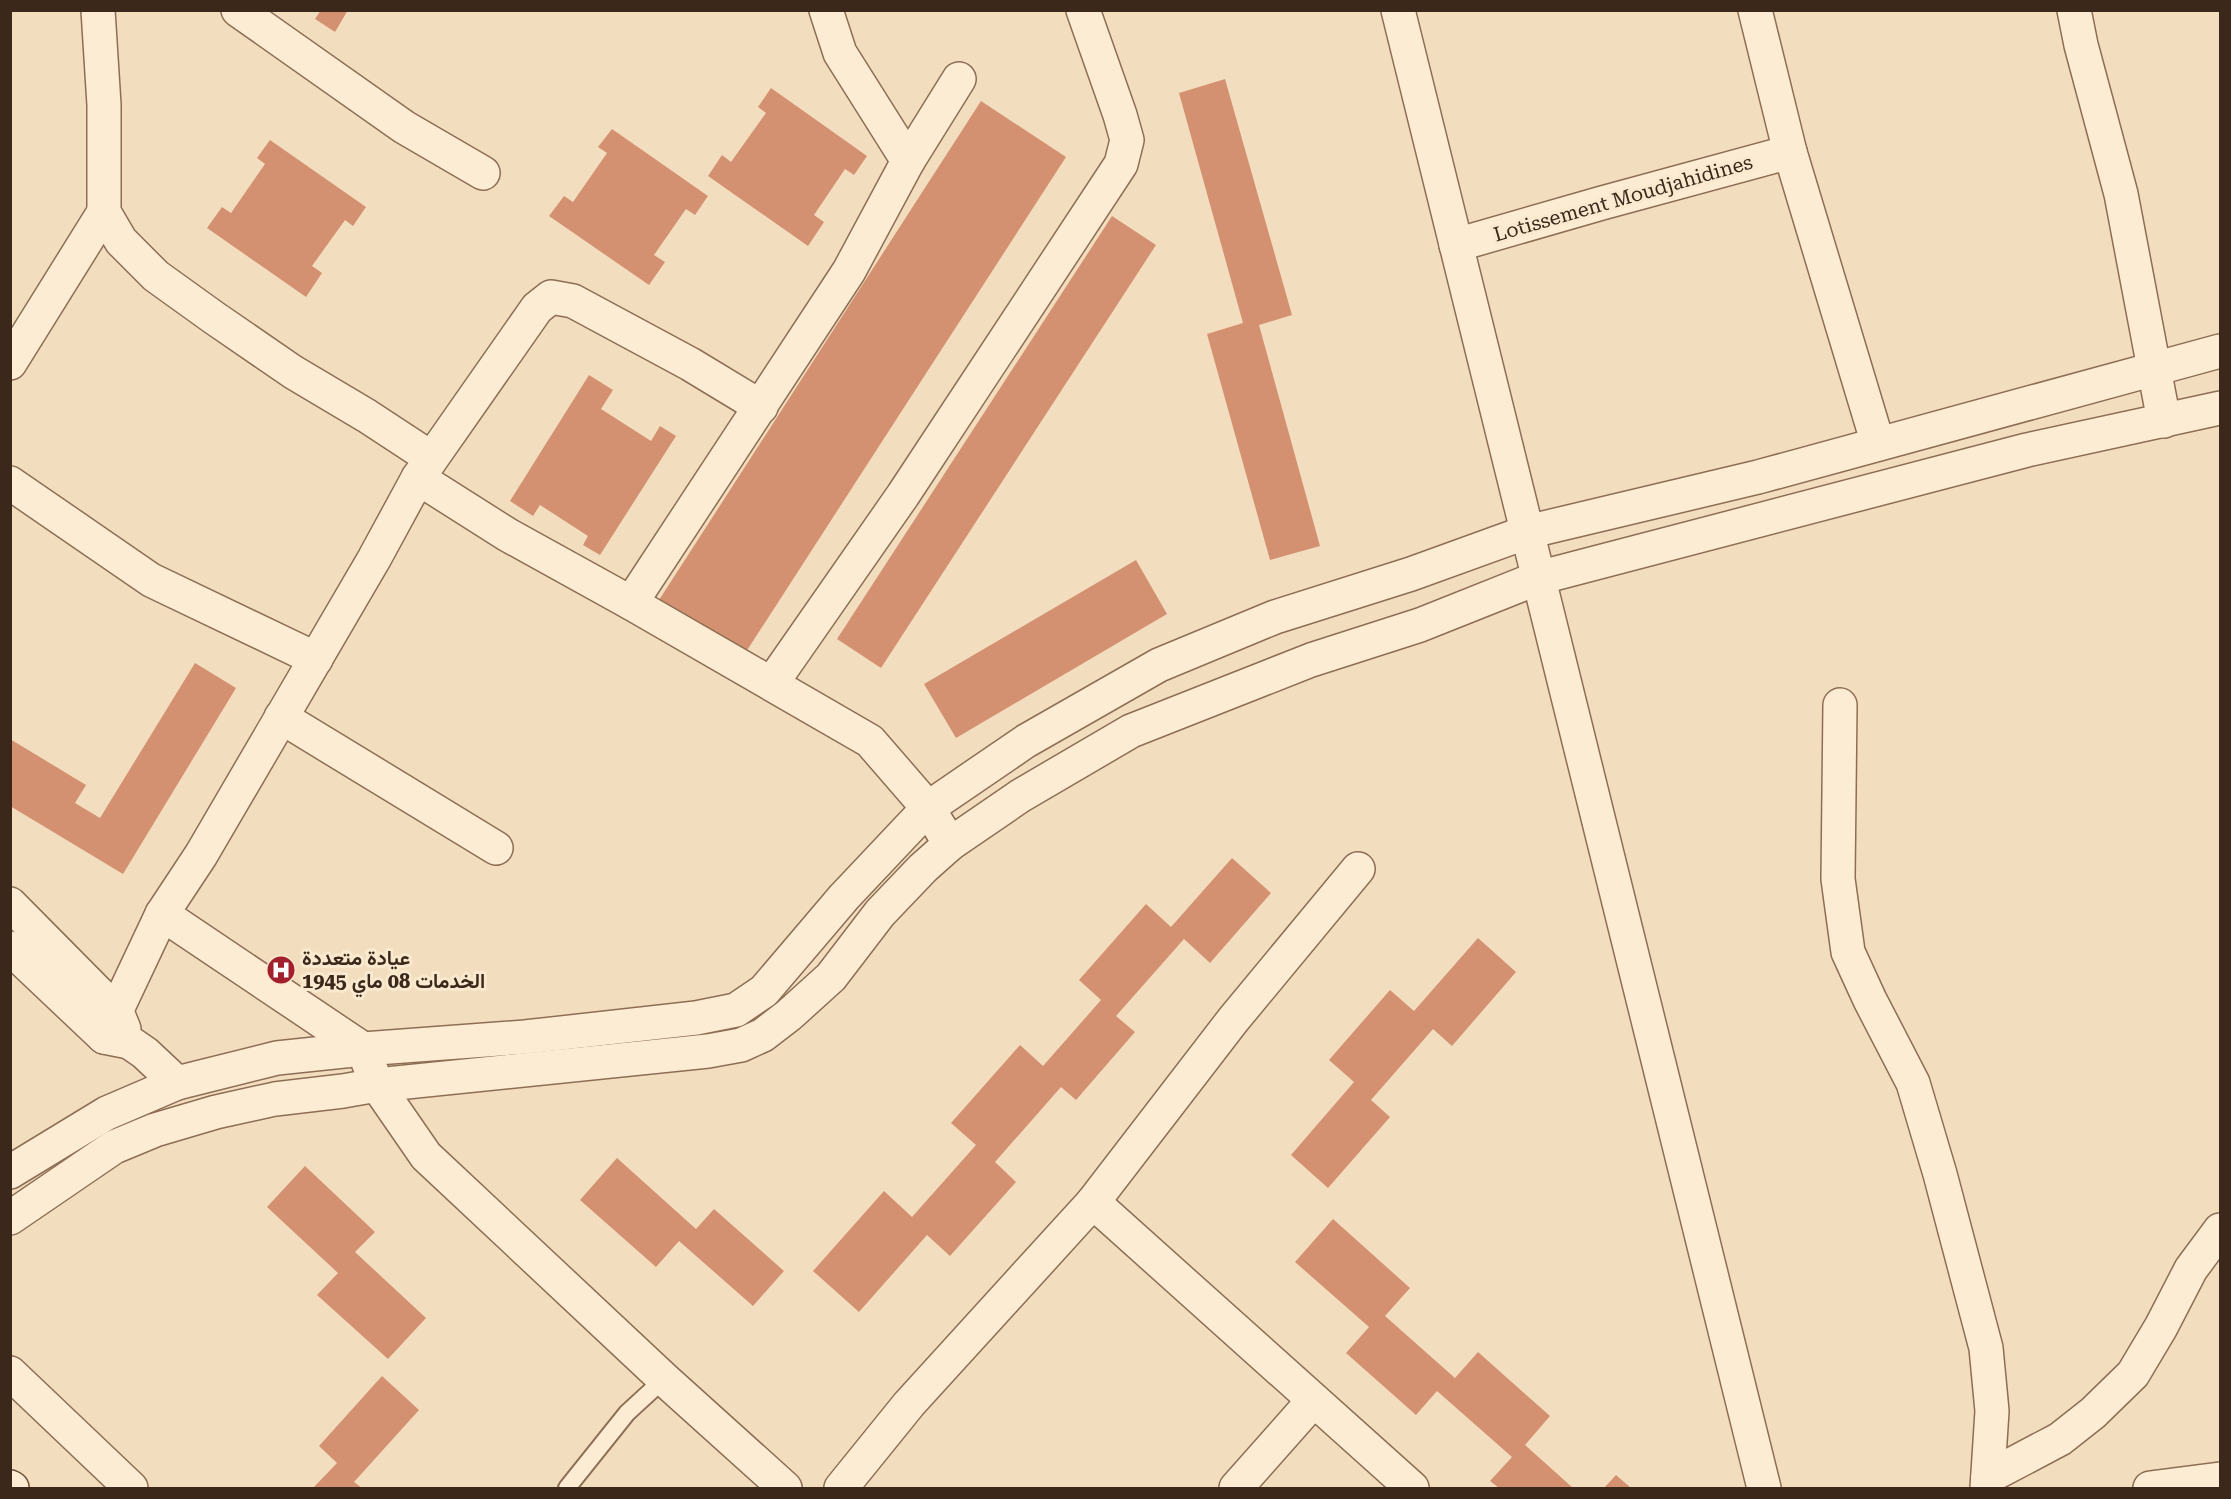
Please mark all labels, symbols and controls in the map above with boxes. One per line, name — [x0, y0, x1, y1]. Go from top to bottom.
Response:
street label: Lotissement Moudjahidines — [1491, 150, 1755, 246]
place label: عيادة متعددة الخدمات 08 ماي 1945 — [302, 946, 485, 998]
hospital icon: عيادة متعددة الخدمات 08 ماي 1945 — [265, 954, 297, 986]

